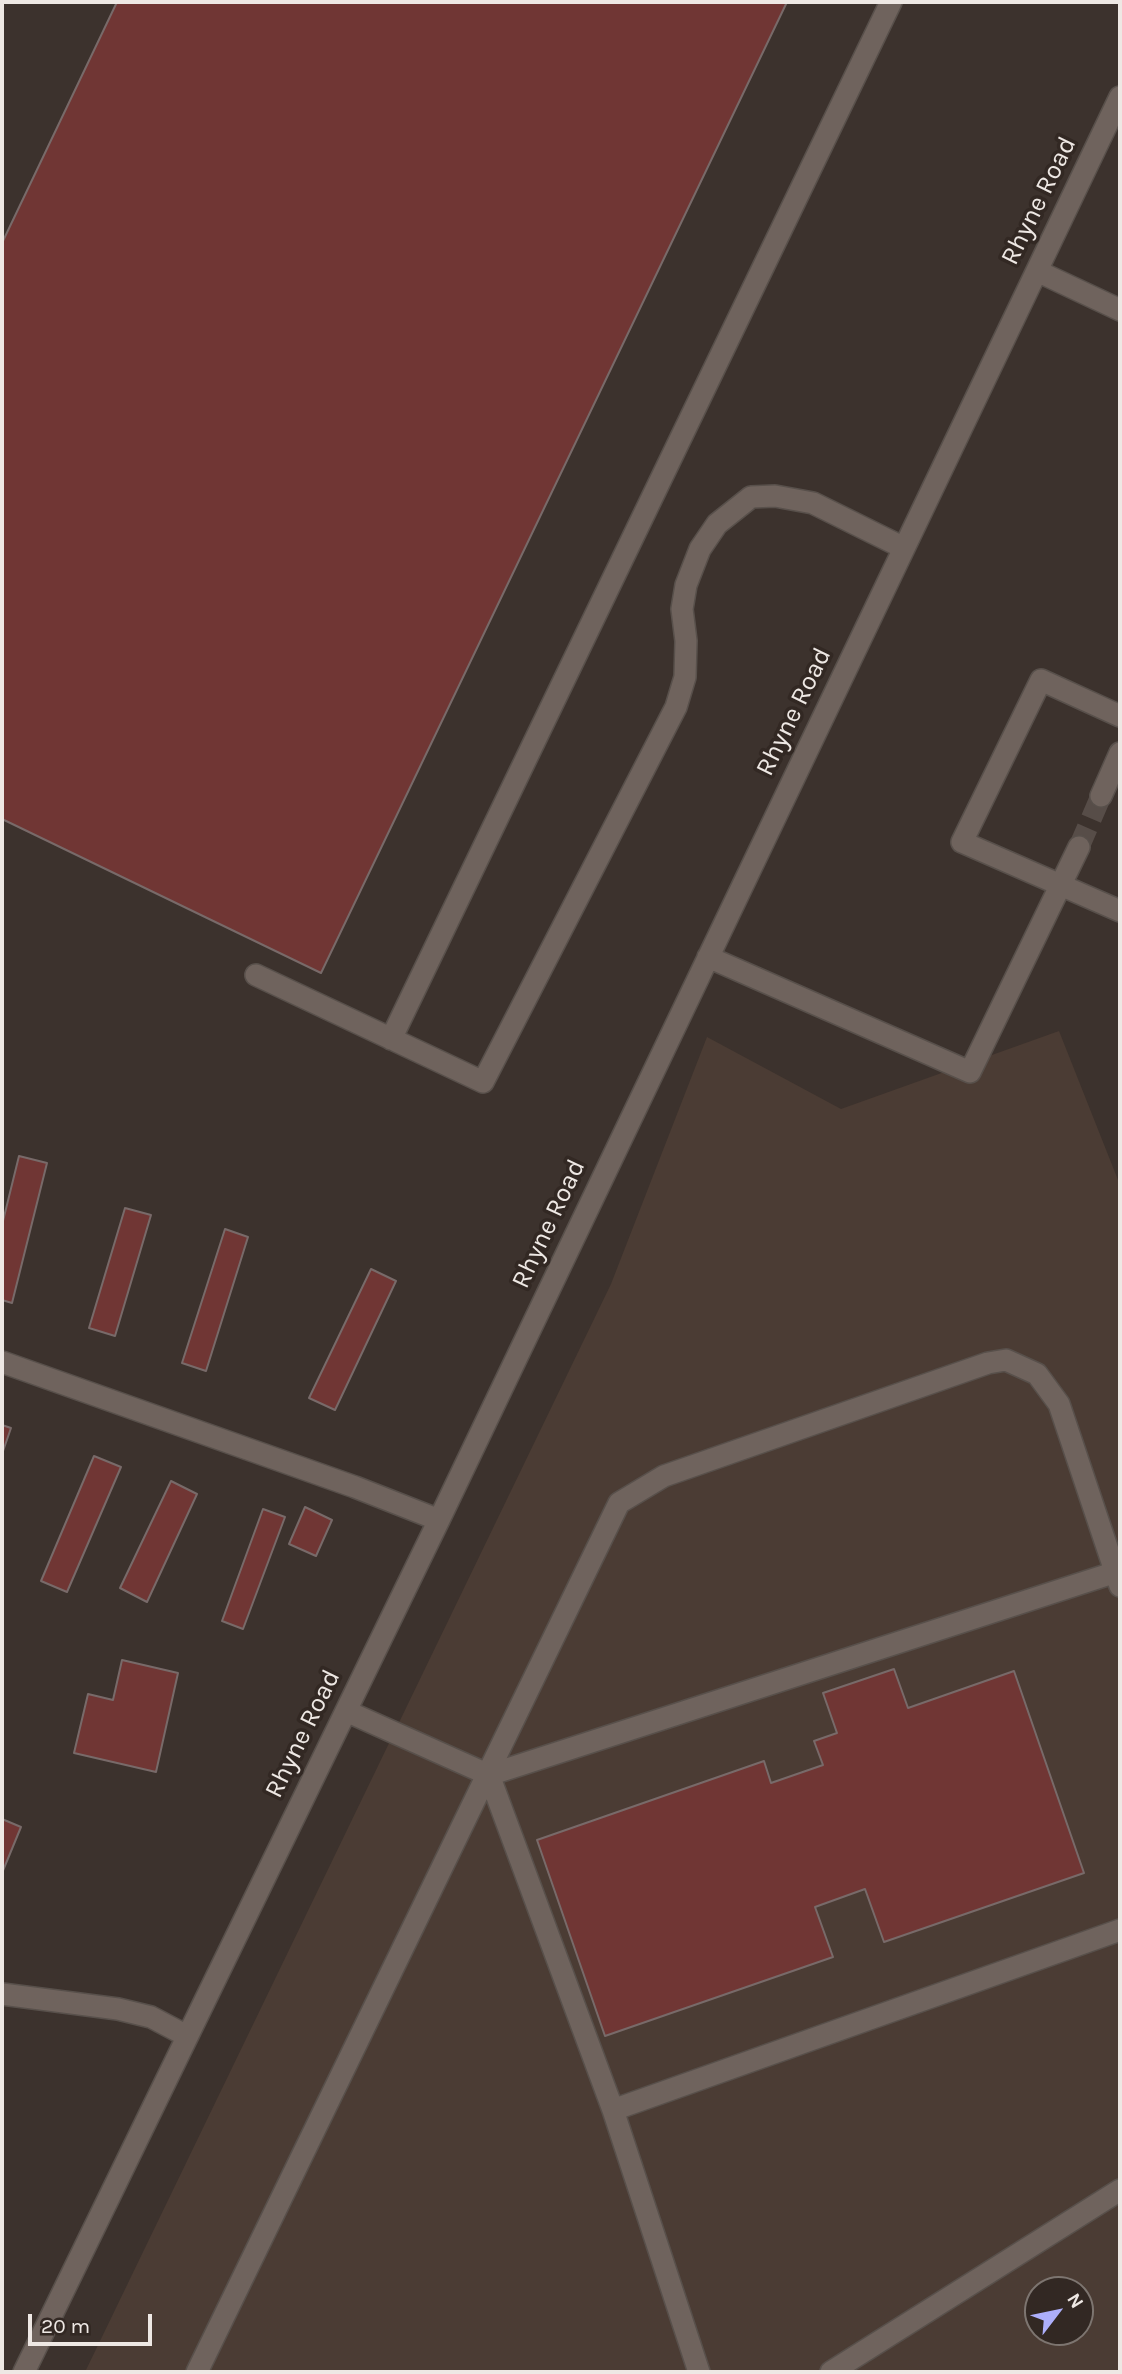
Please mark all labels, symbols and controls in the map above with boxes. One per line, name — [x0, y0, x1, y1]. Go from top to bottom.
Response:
street label: Rhyne Road — [995, 132, 1083, 270]
street label: Rhyne Road — [750, 643, 838, 781]
street label: Rhyne Road — [506, 1155, 592, 1293]
street label: Rhyne Road — [259, 1665, 347, 1803]
north arrow — [1024, 2276, 1094, 2346]
text: N — [1062, 2289, 1088, 2313]
scale bar — [32, 2300, 156, 2344]
text: 20 m — [41, 2314, 90, 2338]

